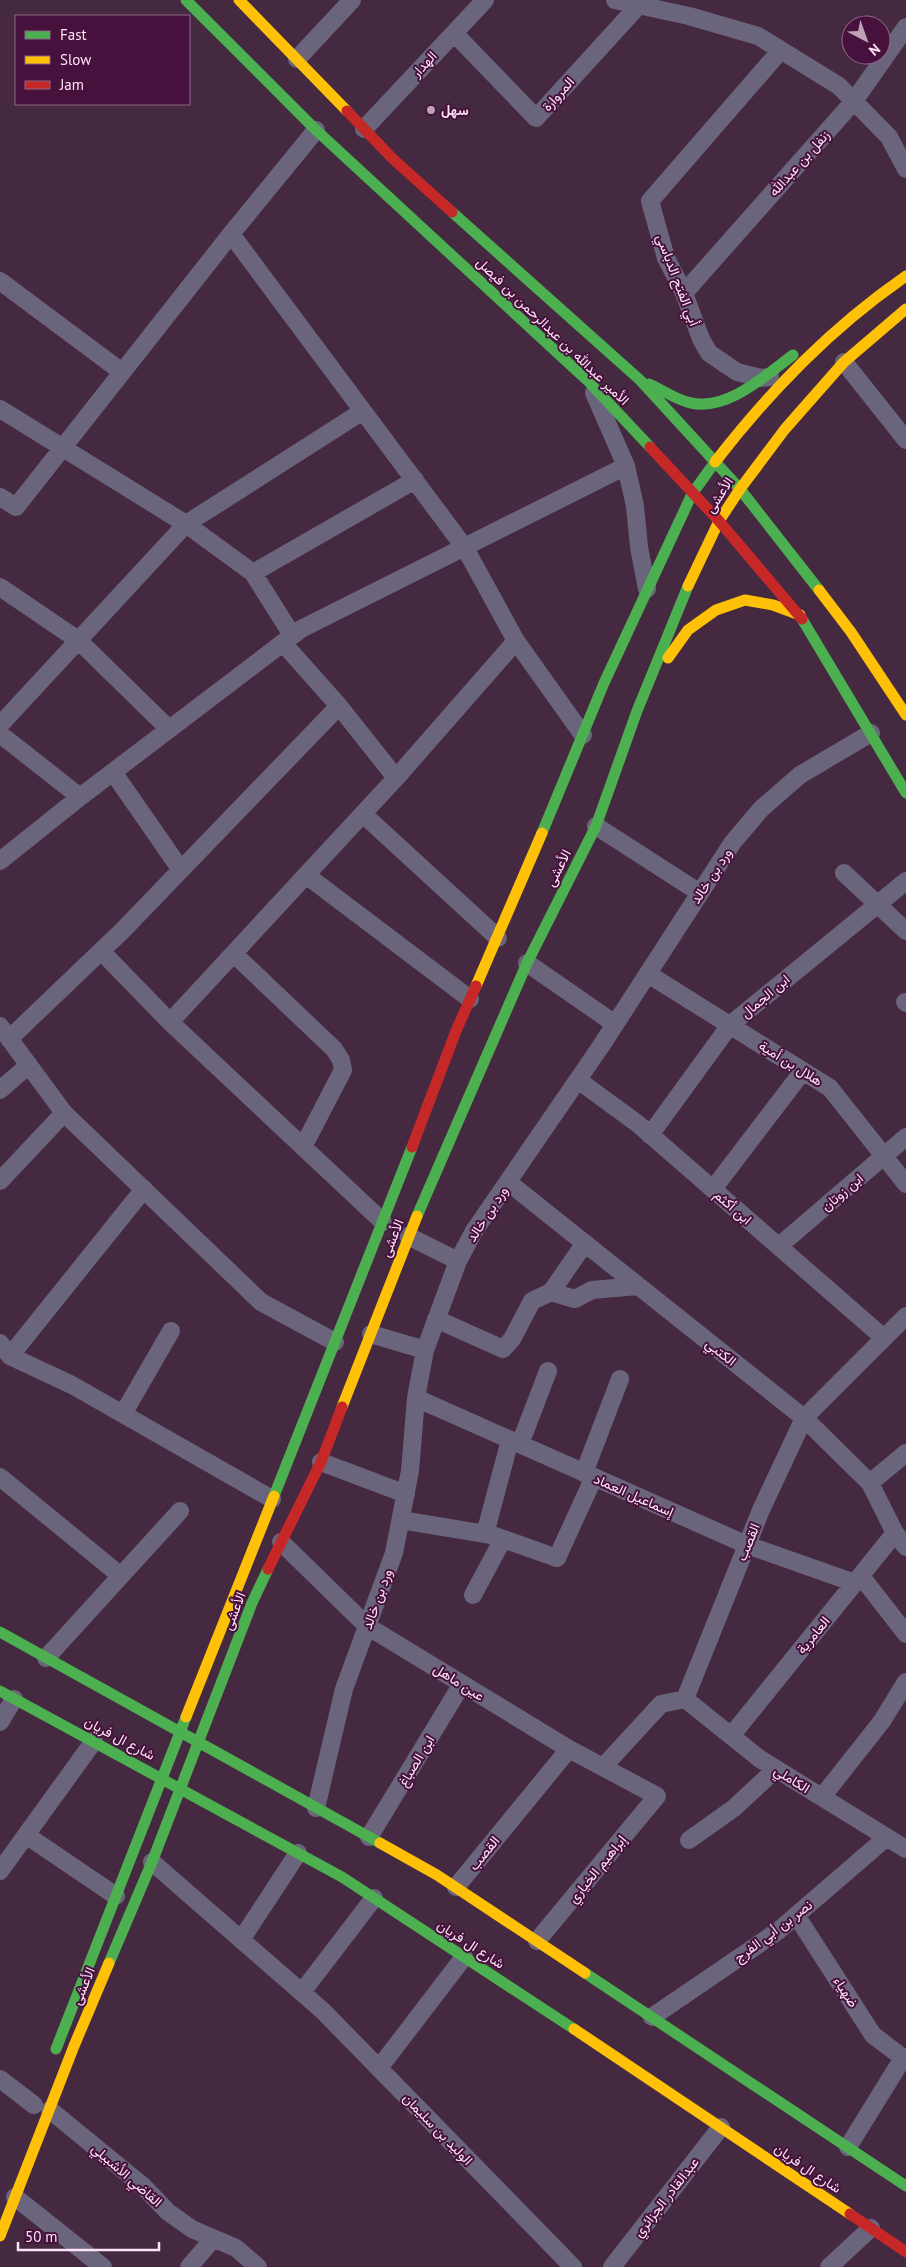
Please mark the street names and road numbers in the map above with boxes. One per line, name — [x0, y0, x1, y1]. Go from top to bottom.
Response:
street label: الهدار — [407, 47, 441, 82]
street label: المروارة — [538, 73, 578, 115]
street label: زنفل بن عبدالله — [765, 126, 834, 200]
street label: أبي الفتح الدباسي — [649, 232, 704, 329]
street label: الأمير عبدالله بن عبدالرحمن بن فيصل — [473, 253, 633, 409]
street label: الأعشى — [701, 474, 737, 516]
street label: ورد بن خالد — [686, 845, 736, 907]
street label: الأعشى — [541, 846, 575, 890]
street label: ابن الجمال — [737, 970, 794, 1023]
street label: هلال بن أمية — [755, 1036, 826, 1091]
street label: ابن زوتان — [817, 1169, 867, 1215]
street label: ورد بن خالد — [462, 1183, 512, 1245]
street label: ابن أكثم — [710, 1186, 756, 1228]
street label: الأعشى — [376, 1216, 408, 1260]
street label: الكتبي — [700, 1334, 740, 1372]
street label: إسماعيل العماد — [591, 1469, 677, 1522]
street label: القصب — [732, 1520, 764, 1564]
street label: ورد بن خالد — [358, 1566, 396, 1632]
street label: الأعشى — [218, 1589, 250, 1633]
street label: العامرية — [792, 1612, 834, 1658]
street label: عين ماهل — [430, 1659, 488, 1705]
street label: شارع ال فريان — [81, 1712, 158, 1766]
street label: ابن الصباغ — [394, 1732, 440, 1791]
street label: الكاملي — [769, 1761, 813, 1800]
street label: إبراهيم الخياري — [564, 1831, 632, 1909]
street label: القصب — [465, 1832, 503, 1874]
street label: نصر بن أبي الفرج — [730, 1896, 818, 1969]
street label: شارع ال فريان — [433, 1915, 508, 1974]
street label: الأعشى — [67, 1964, 99, 2008]
street label: ضهياء — [829, 1973, 863, 2011]
street label: الوليد بن سليمان — [399, 2089, 477, 2169]
street label: القاضي الأشبيلي — [86, 2139, 166, 2213]
street label: شارع ال فريان — [770, 2139, 845, 2199]
street label: عبدالقادر الجزائري — [629, 2153, 705, 2243]

